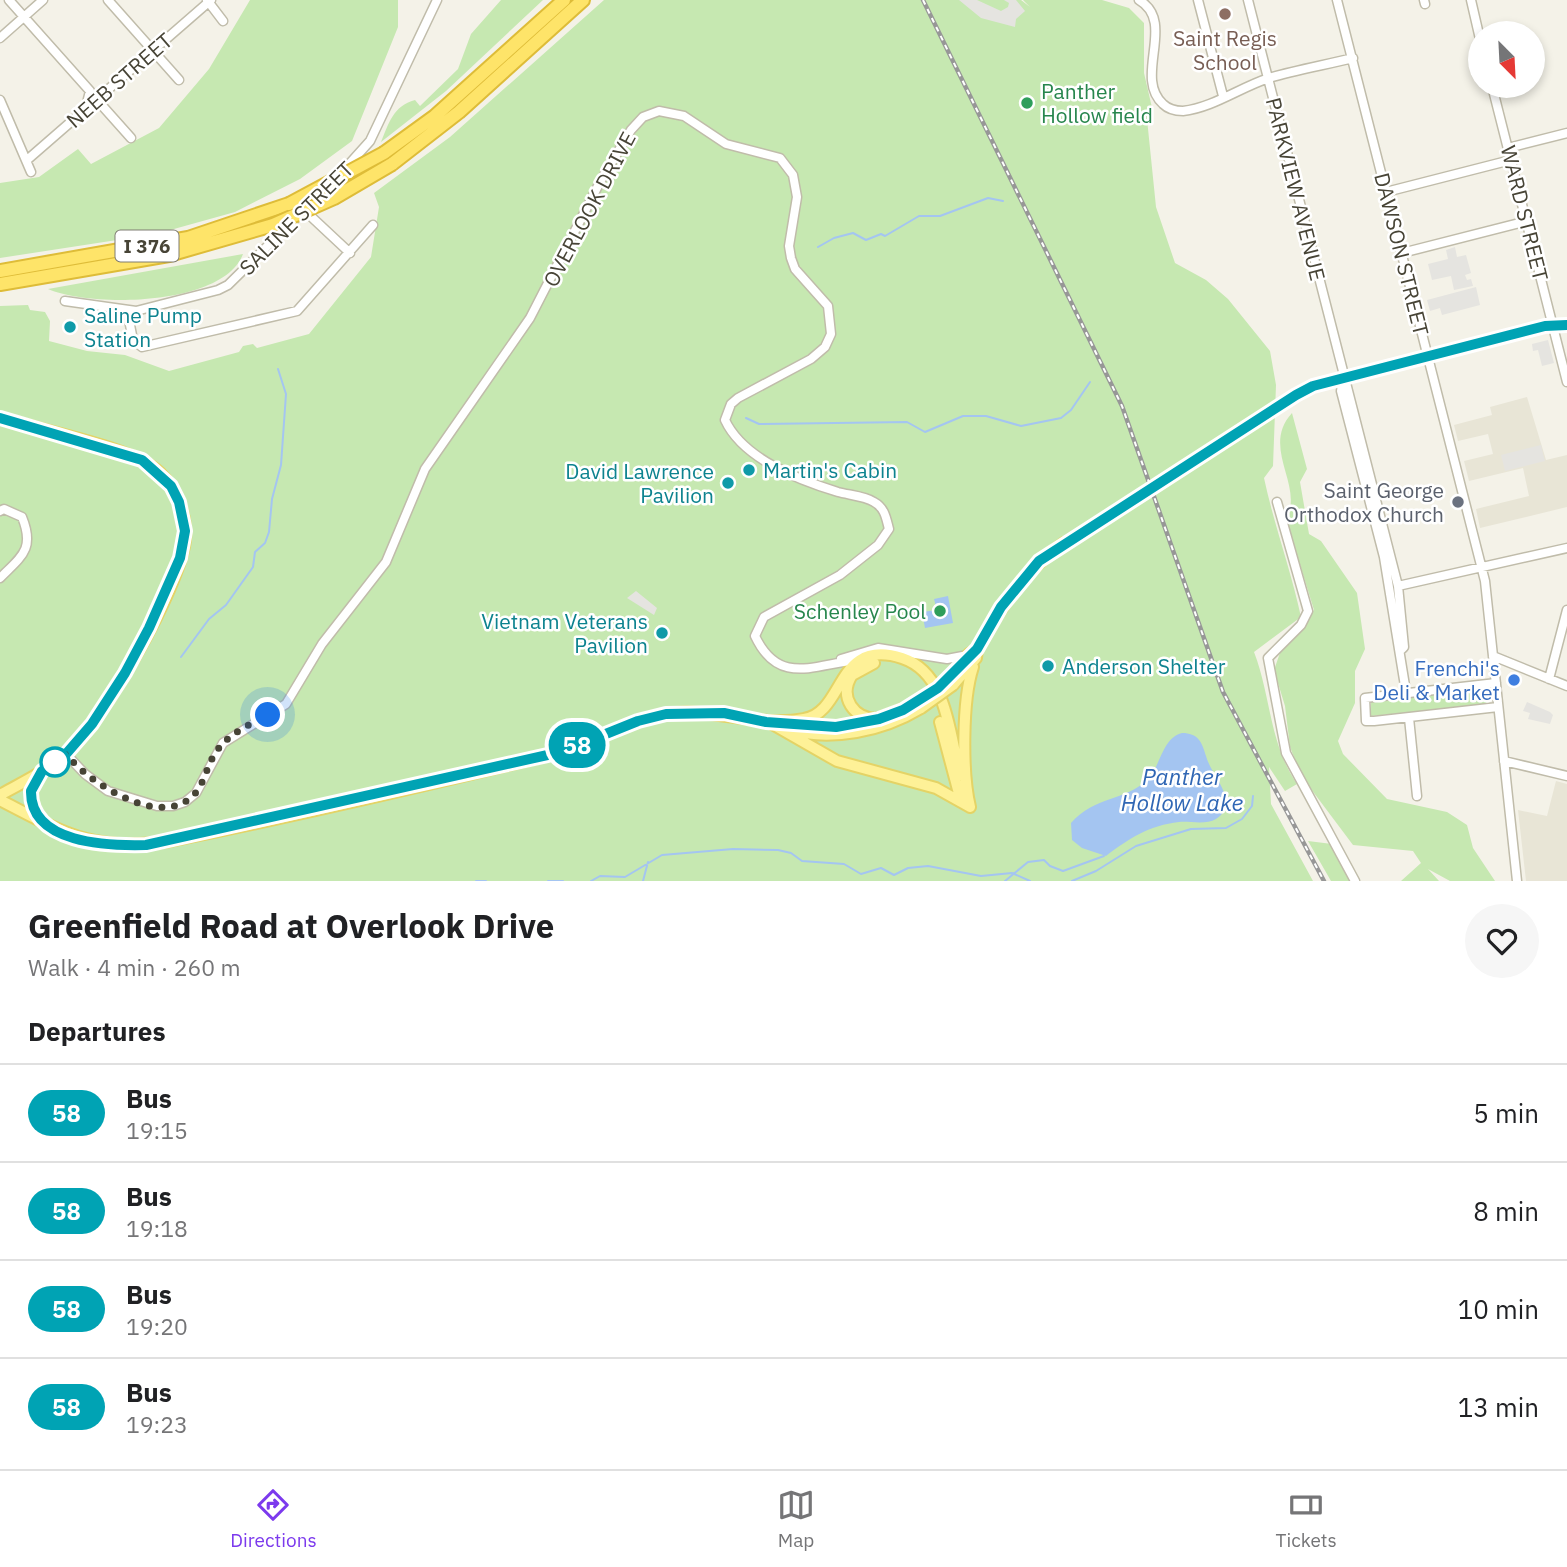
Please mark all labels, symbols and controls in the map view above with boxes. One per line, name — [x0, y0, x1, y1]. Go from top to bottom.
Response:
marker: Saint Regis School — [1217, 6, 1233, 22]
north arrow — [1468, 21, 1545, 98]
map controls — [1468, 21, 1545, 98]
place label: Saint Regis School — [1173, 24, 1277, 76]
street label: NEEB STREET — [60, 26, 178, 134]
place label: Panther Hollow field — [1041, 77, 1153, 129]
marker: Panther Hollow field — [1019, 95, 1035, 111]
street label: PARKVIEW AVENUE — [1260, 95, 1332, 283]
street label: OVERLOOK DRIVE — [536, 127, 642, 291]
street label: WARD STREET — [1495, 142, 1555, 284]
street label: SALINE STREET — [233, 155, 359, 281]
street label: DAWSON STREET — [1368, 170, 1436, 338]
road number: I 376 — [116, 230, 178, 262]
place label: Saline Pump Station — [84, 301, 202, 353]
marker: Saline Pump Station — [62, 319, 78, 335]
place label: Martin's Cabin — [763, 456, 897, 484]
place label: David Lawrence Pavilion — [565, 457, 714, 509]
marker: Martin's Cabin — [741, 462, 757, 478]
marker: David Lawrence Pavilion — [720, 475, 736, 491]
place label: Saint George Orthodox Church — [1284, 476, 1444, 528]
marker: Saint George Orthodox Church — [1450, 494, 1466, 510]
place label: Schenley Pool — [794, 597, 926, 625]
marker: Schenley Pool — [932, 603, 948, 619]
place label: Vietnam Veterans Pavilion — [481, 607, 648, 659]
marker: Vietnam Veterans Pavilion — [654, 625, 670, 641]
place label: Anderson Shelter — [1062, 652, 1226, 680]
place label: Frenchi's Deli & Market — [1373, 654, 1500, 706]
marker: Anderson Shelter — [1040, 658, 1056, 674]
marker: Frenchi's Deli & Market — [1506, 672, 1522, 688]
your location — [250, 697, 285, 732]
line badge: 58 — [546, 722, 608, 768]
text: 58 — [563, 729, 591, 761]
unlabelled marker — [40, 747, 70, 777]
water label: Panther Hollow Lake — [1121, 761, 1243, 817]
text: Greenfield Road at Overlook Drive — [28, 904, 554, 947]
button: heart — [1465, 904, 1539, 978]
text: Walk · 4 min · 260 m — [28, 952, 241, 982]
text: Departures — [28, 1014, 166, 1048]
text: Bus — [126, 1081, 172, 1115]
text: 5 min — [1473, 1096, 1539, 1130]
text: 58 — [52, 1097, 81, 1129]
text: 19:15 — [126, 1115, 188, 1145]
text: Bus — [126, 1179, 172, 1213]
text: 8 min — [1473, 1194, 1539, 1228]
text: 58 — [52, 1195, 81, 1227]
text: 19:18 — [126, 1213, 188, 1243]
text: Bus — [126, 1277, 172, 1311]
text: 10 min — [1458, 1292, 1539, 1326]
text: 58 — [52, 1293, 81, 1325]
text: 19:20 — [126, 1311, 188, 1341]
text: Bus — [126, 1375, 172, 1409]
text: 13 min — [1458, 1390, 1539, 1424]
text: 58 — [52, 1391, 81, 1423]
text: 19:23 — [126, 1409, 188, 1439]
tab: Directions — [230, 1486, 317, 1552]
tab: Map — [777, 1486, 815, 1552]
tab: Tickets — [1276, 1486, 1337, 1552]

